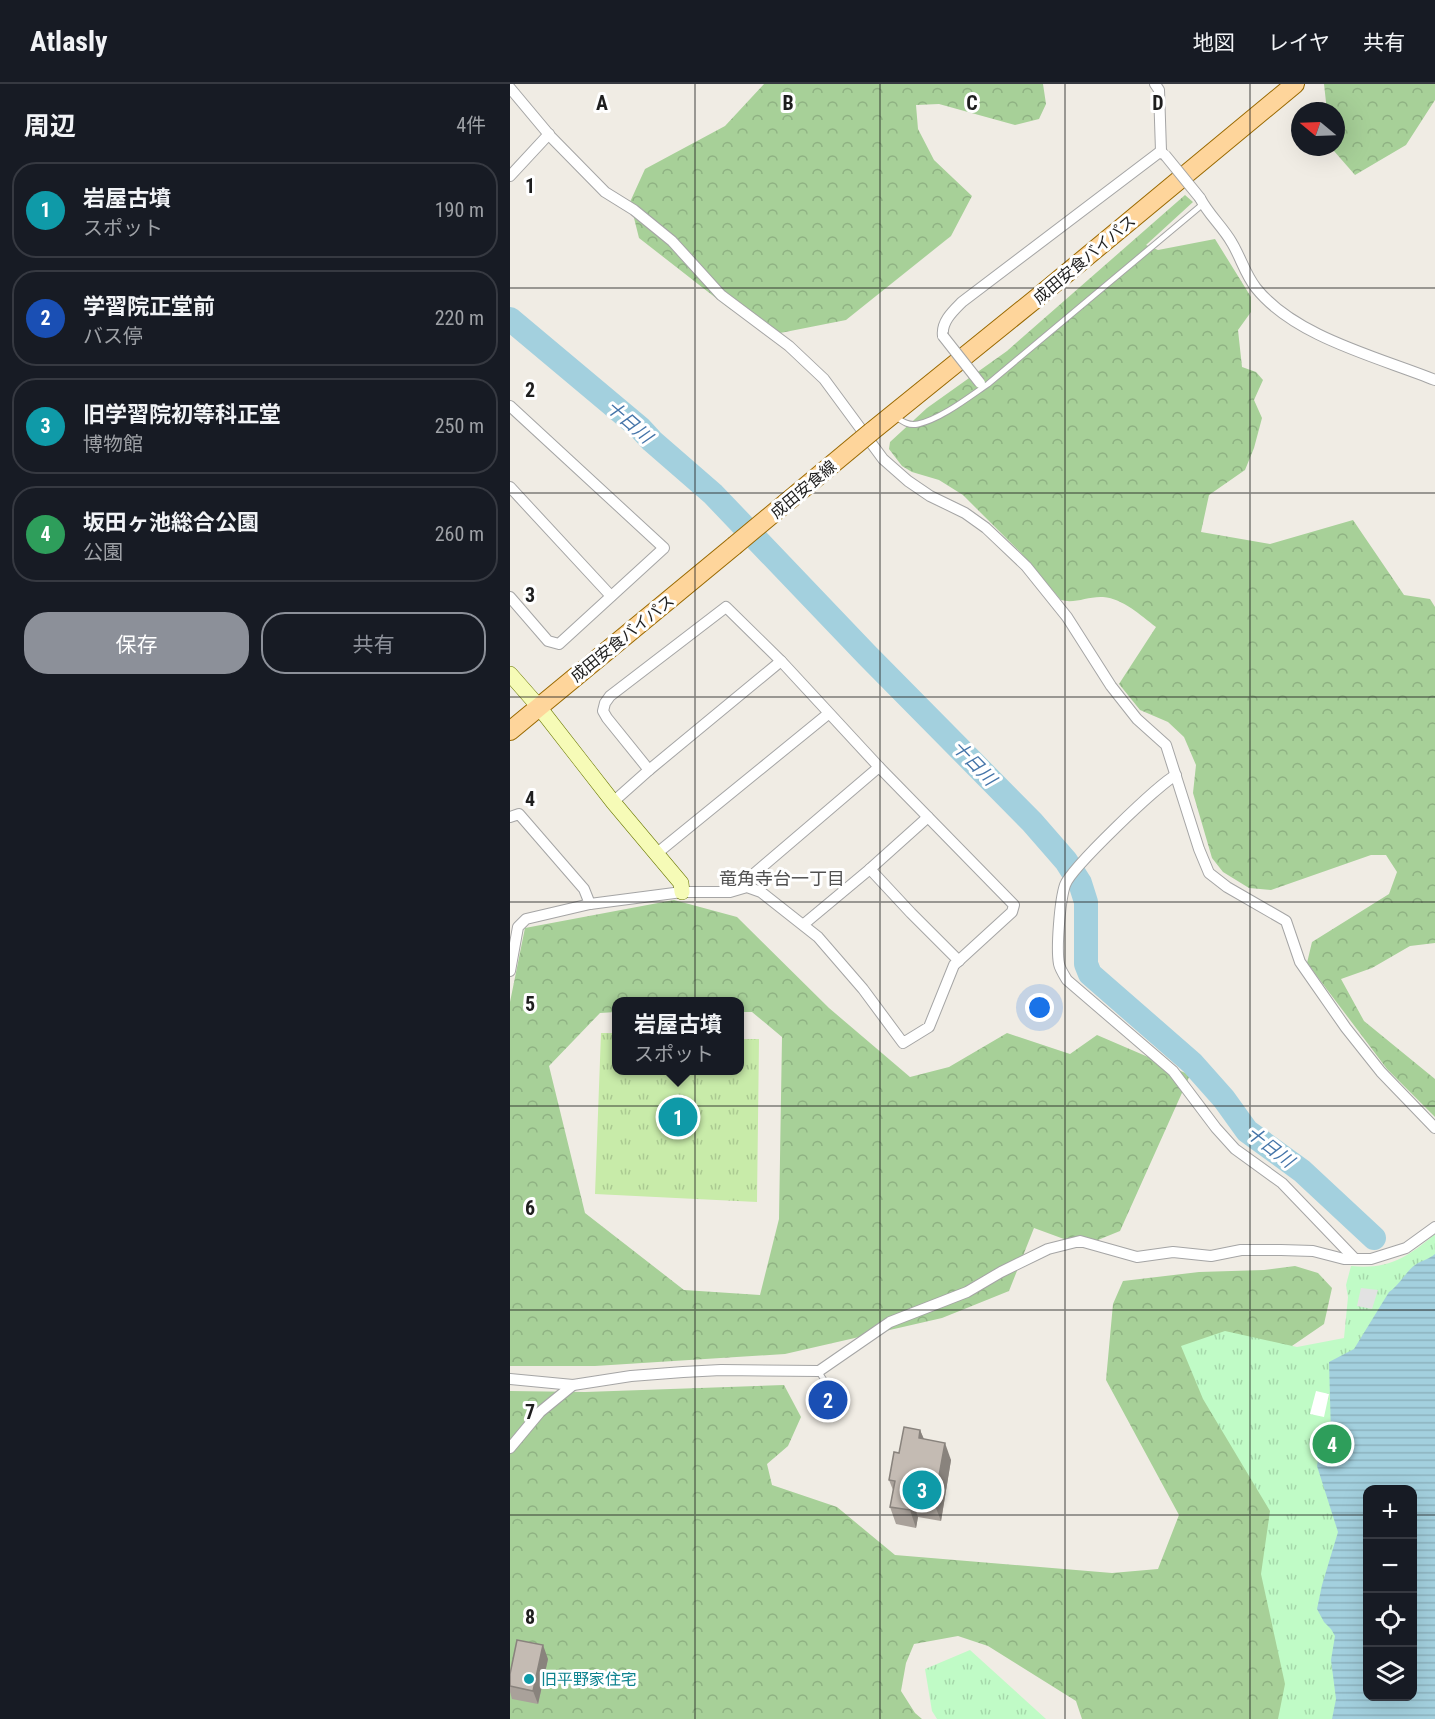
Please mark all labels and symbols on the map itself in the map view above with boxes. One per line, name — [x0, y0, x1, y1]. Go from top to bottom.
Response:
text: A — [596, 91, 608, 115]
text: B — [782, 91, 794, 115]
text: C — [966, 91, 978, 115]
text: D — [1152, 91, 1164, 115]
north arrow — [1291, 102, 1345, 156]
text: 1 — [525, 174, 535, 198]
street label: 成田安食バイパス — [1029, 211, 1139, 308]
text: 2 — [525, 378, 535, 402]
water label: 十日川 — [602, 396, 658, 449]
street label: 成田安食線 — [767, 456, 840, 522]
text: 3 — [525, 583, 535, 607]
street label: 成田安食バイパス — [567, 591, 678, 686]
water label: 十日川 — [948, 736, 1002, 791]
text: 4 — [525, 787, 535, 811]
district label: 竜角寺台一丁目 — [719, 868, 845, 889]
text: 5 — [525, 992, 535, 1016]
your location — [1025, 993, 1054, 1022]
pin: 1 — [658, 1094, 698, 1140]
water label: 十日川 — [1243, 1122, 1300, 1173]
text: 6 — [525, 1196, 535, 1220]
pin: 2 — [808, 1378, 848, 1422]
text: 7 — [525, 1400, 535, 1424]
pin: 4 — [1312, 1422, 1352, 1466]
pin: 3 — [902, 1468, 942, 1512]
text: 8 — [525, 1605, 535, 1629]
place label: 旧平野家住宅 — [541, 1670, 637, 1689]
marker: 旧平野家住宅 — [522, 1672, 536, 1686]

